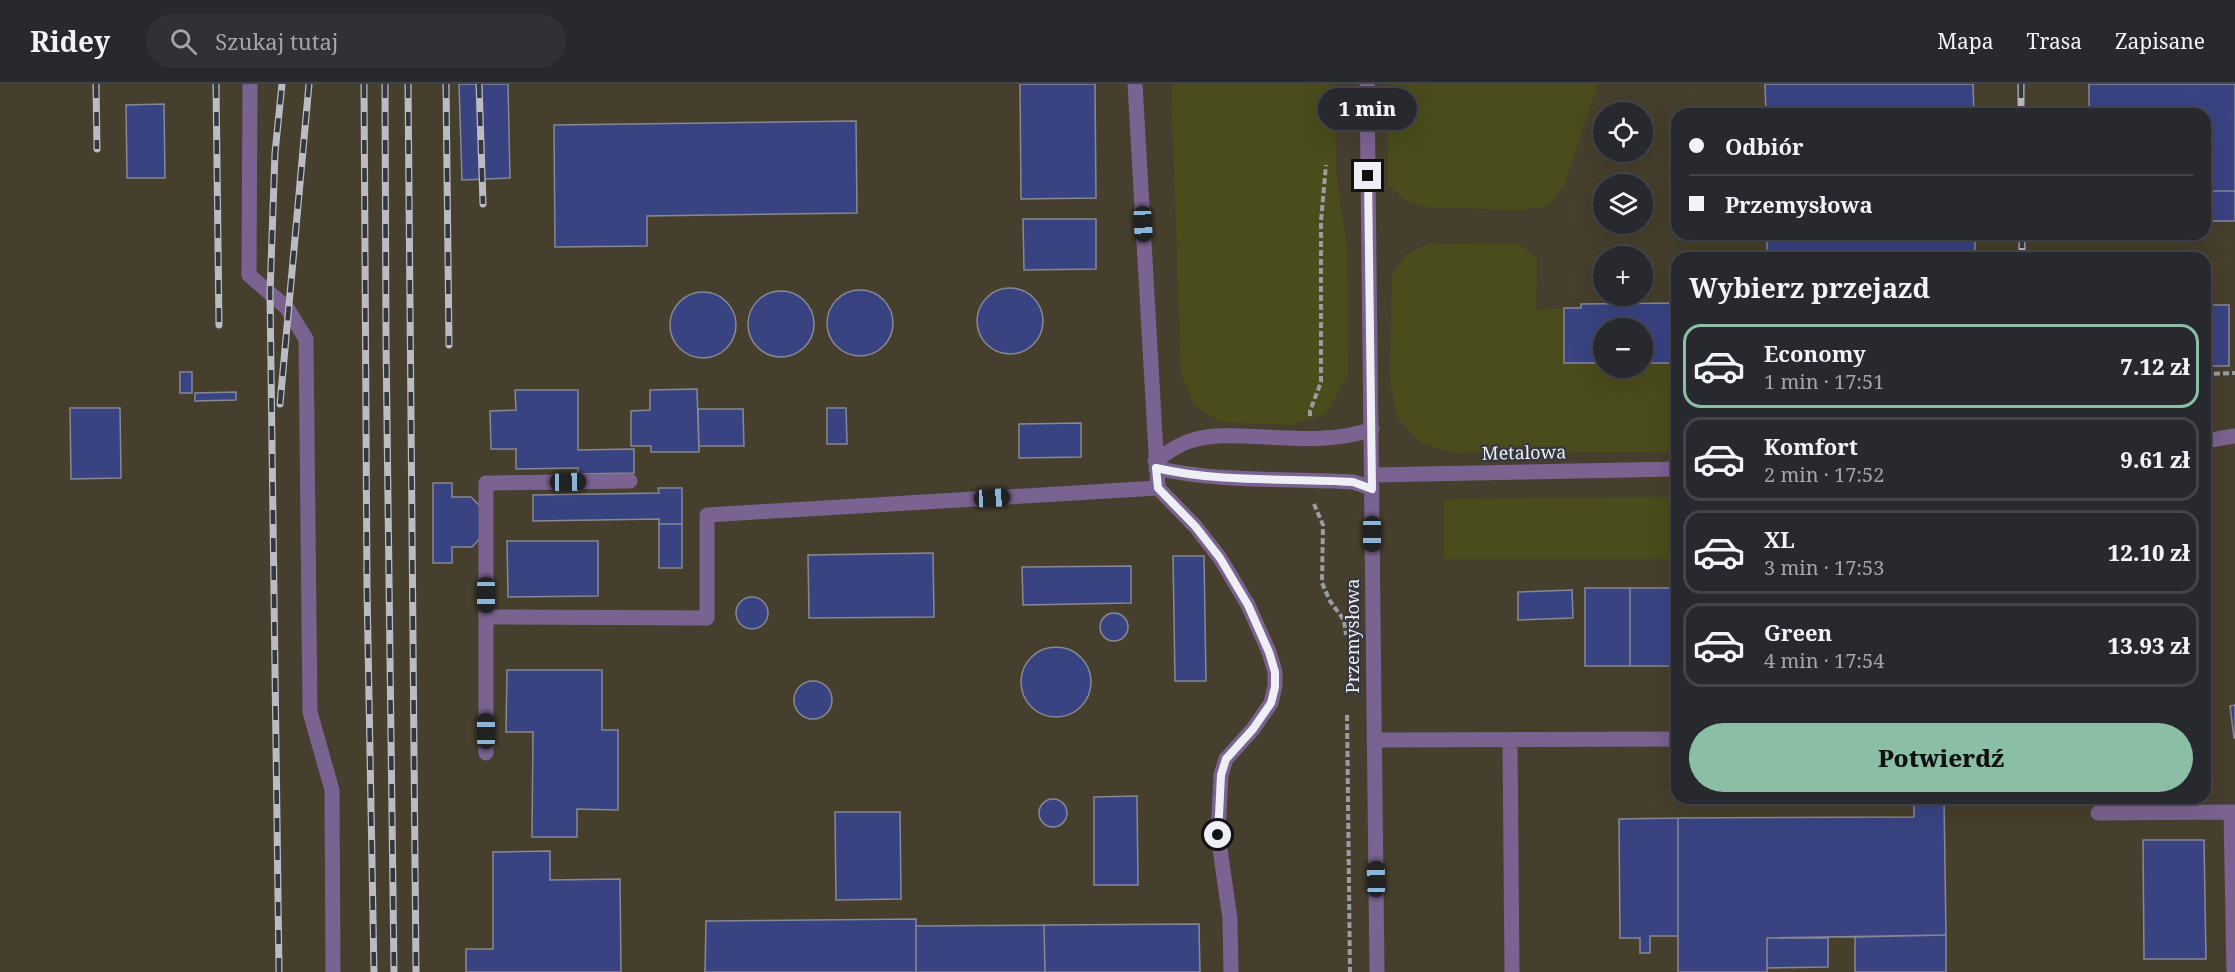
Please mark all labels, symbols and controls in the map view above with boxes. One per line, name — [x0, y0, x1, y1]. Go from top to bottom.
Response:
search box — [146, 14, 566, 68]
text: Ridey — [30, 22, 110, 60]
icon: search — [167, 25, 200, 58]
text: Szukaj tutaj — [215, 26, 338, 56]
text: Mapa — [1937, 27, 1994, 55]
text: Trasa — [2027, 27, 2082, 55]
text: Zapisane — [2115, 27, 2205, 55]
callout: 1 min — [1318, 89, 1418, 131]
text: 1 min — [1339, 95, 1396, 122]
map controls — [1593, 102, 1653, 378]
button: locate — [1593, 102, 1653, 162]
text: Odbiór — [1725, 131, 1804, 161]
route end — [1354, 162, 1381, 189]
button: layers — [1593, 174, 1653, 234]
text: Przemysłowa — [1725, 189, 1873, 219]
car — [1133, 206, 1153, 242]
button: + — [1593, 246, 1653, 306]
text: Wybierz przejazd — [1689, 269, 1930, 306]
button: − — [1593, 318, 1653, 378]
text: Economy — [1764, 338, 1866, 368]
icon: car — [1692, 339, 1746, 393]
text: 7.12 zł — [2120, 351, 2190, 381]
text: 1 min · 17:51 — [1764, 368, 1884, 395]
text: Komfort — [1764, 431, 1858, 461]
icon: car — [1692, 432, 1746, 486]
street label: Metalowa — [1481, 439, 1566, 465]
text: 9.61 zł — [2120, 444, 2190, 474]
text: 2 min · 17:52 — [1764, 461, 1884, 488]
car — [550, 473, 586, 491]
car — [974, 488, 1010, 508]
car — [1363, 516, 1381, 552]
text: XL — [1764, 524, 1795, 554]
icon: car — [1692, 525, 1746, 579]
text: 12.10 zł — [2108, 537, 2190, 567]
text: 3 min · 17:53 — [1764, 554, 1884, 581]
car — [477, 577, 495, 613]
street label: Przemysłowa — [1340, 579, 1364, 693]
text: Green — [1764, 617, 1832, 647]
icon: car — [1692, 618, 1746, 672]
text: 13.93 zł — [2108, 630, 2190, 660]
text: 4 min · 17:54 — [1764, 647, 1884, 674]
car — [477, 713, 495, 749]
button: Potwierdź — [1689, 723, 2193, 792]
route start — [1204, 821, 1231, 848]
car — [1367, 861, 1385, 897]

